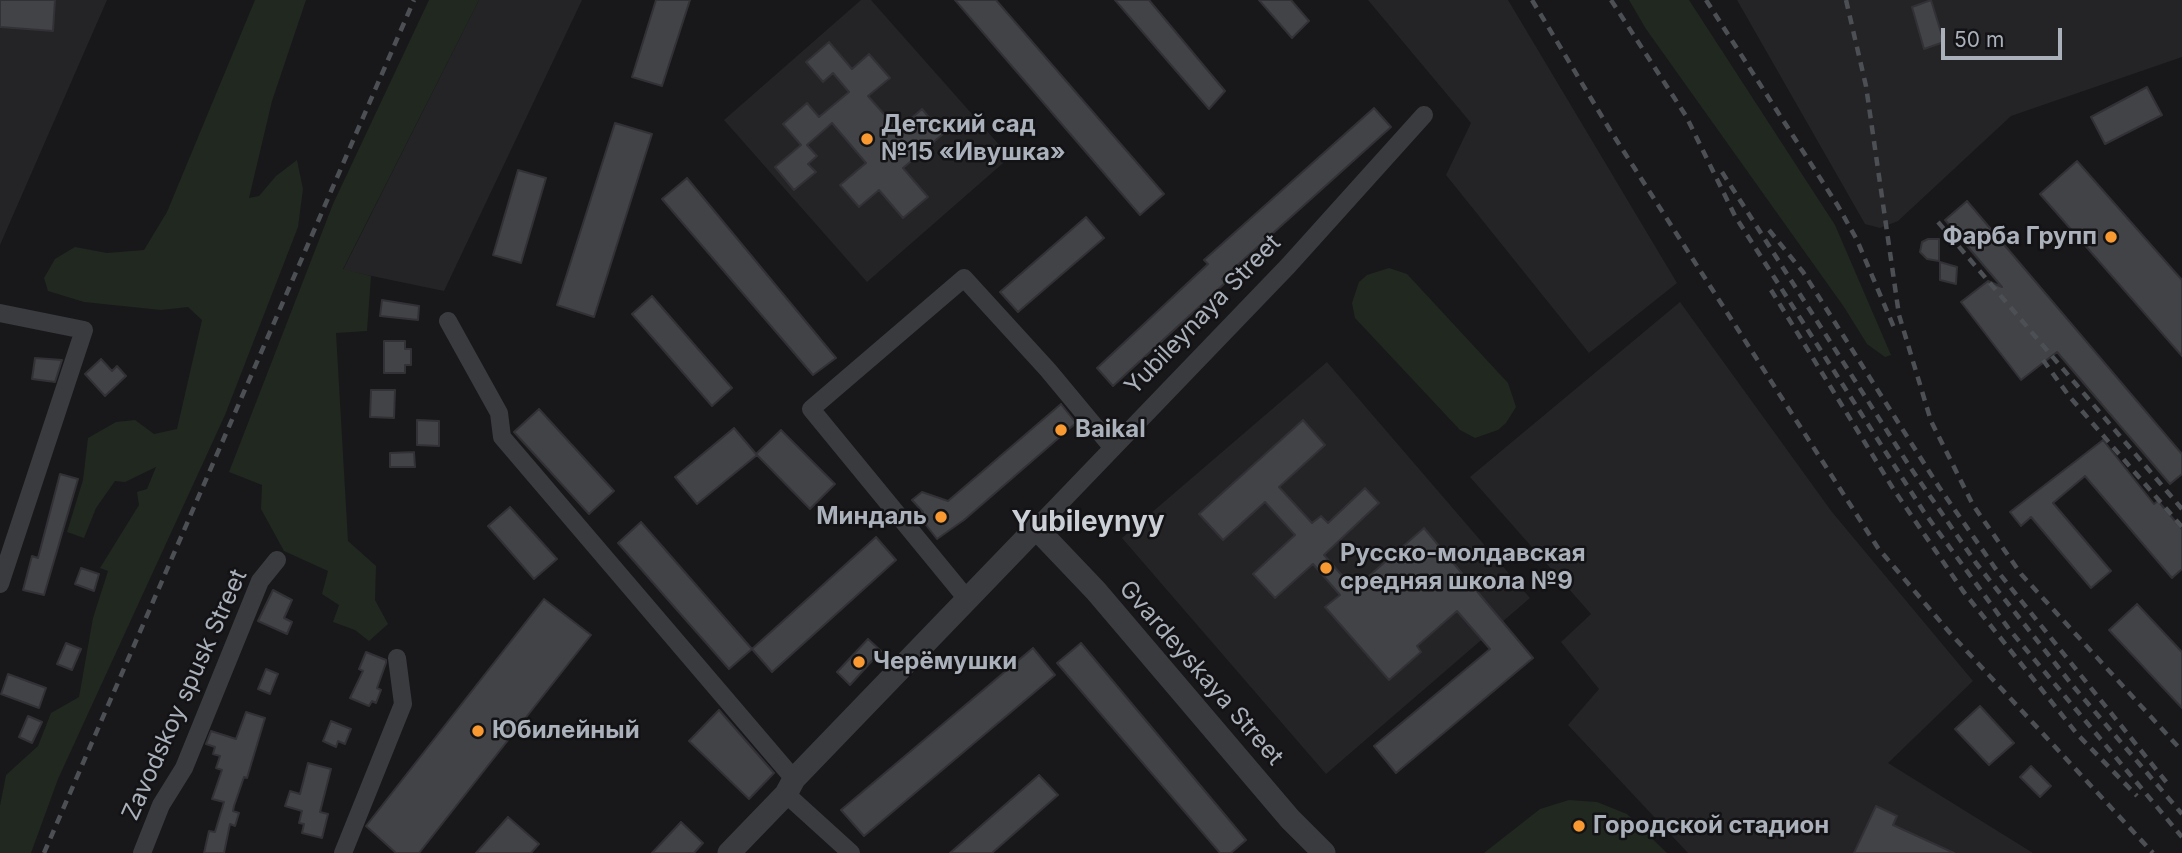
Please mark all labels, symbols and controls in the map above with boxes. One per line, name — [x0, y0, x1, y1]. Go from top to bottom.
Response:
scale bar — [1944, 14, 2065, 58]
text: 50 m — [1954, 27, 2004, 52]
place label: Детский сад №15 «Ивушка» — [881, 111, 1066, 167]
marker: Детский сад №15 «Ивушка» — [859, 131, 875, 147]
place label: Фарба Групп — [1942, 223, 2097, 251]
street label: Yubileynaya Street — [1119, 229, 1287, 401]
marker: Фарба Групп — [2103, 229, 2119, 245]
place label: Baikal — [1075, 416, 1146, 444]
marker: Baikal — [1053, 422, 1069, 438]
place label: Миндаль — [816, 503, 927, 531]
district label: Yubileynyy — [1011, 506, 1165, 540]
marker: Миндаль — [933, 509, 949, 525]
place label: Русско-молдавская средняя школа №9 — [1340, 540, 1586, 596]
marker: Русско-молдавская средняя школа №9 — [1318, 560, 1334, 576]
street label: Zavodskoy spusk Street — [117, 565, 253, 825]
street label: Gvardeyskaya Street — [1113, 575, 1289, 771]
place label: Черёмушки — [873, 648, 1017, 676]
marker: Черёмушки — [851, 654, 867, 670]
place label: Юбилейный — [492, 717, 640, 745]
marker: Юбилейный — [470, 723, 486, 739]
place label: Городской стадион — [1593, 812, 1829, 840]
marker: Городской стадион — [1571, 818, 1587, 834]

